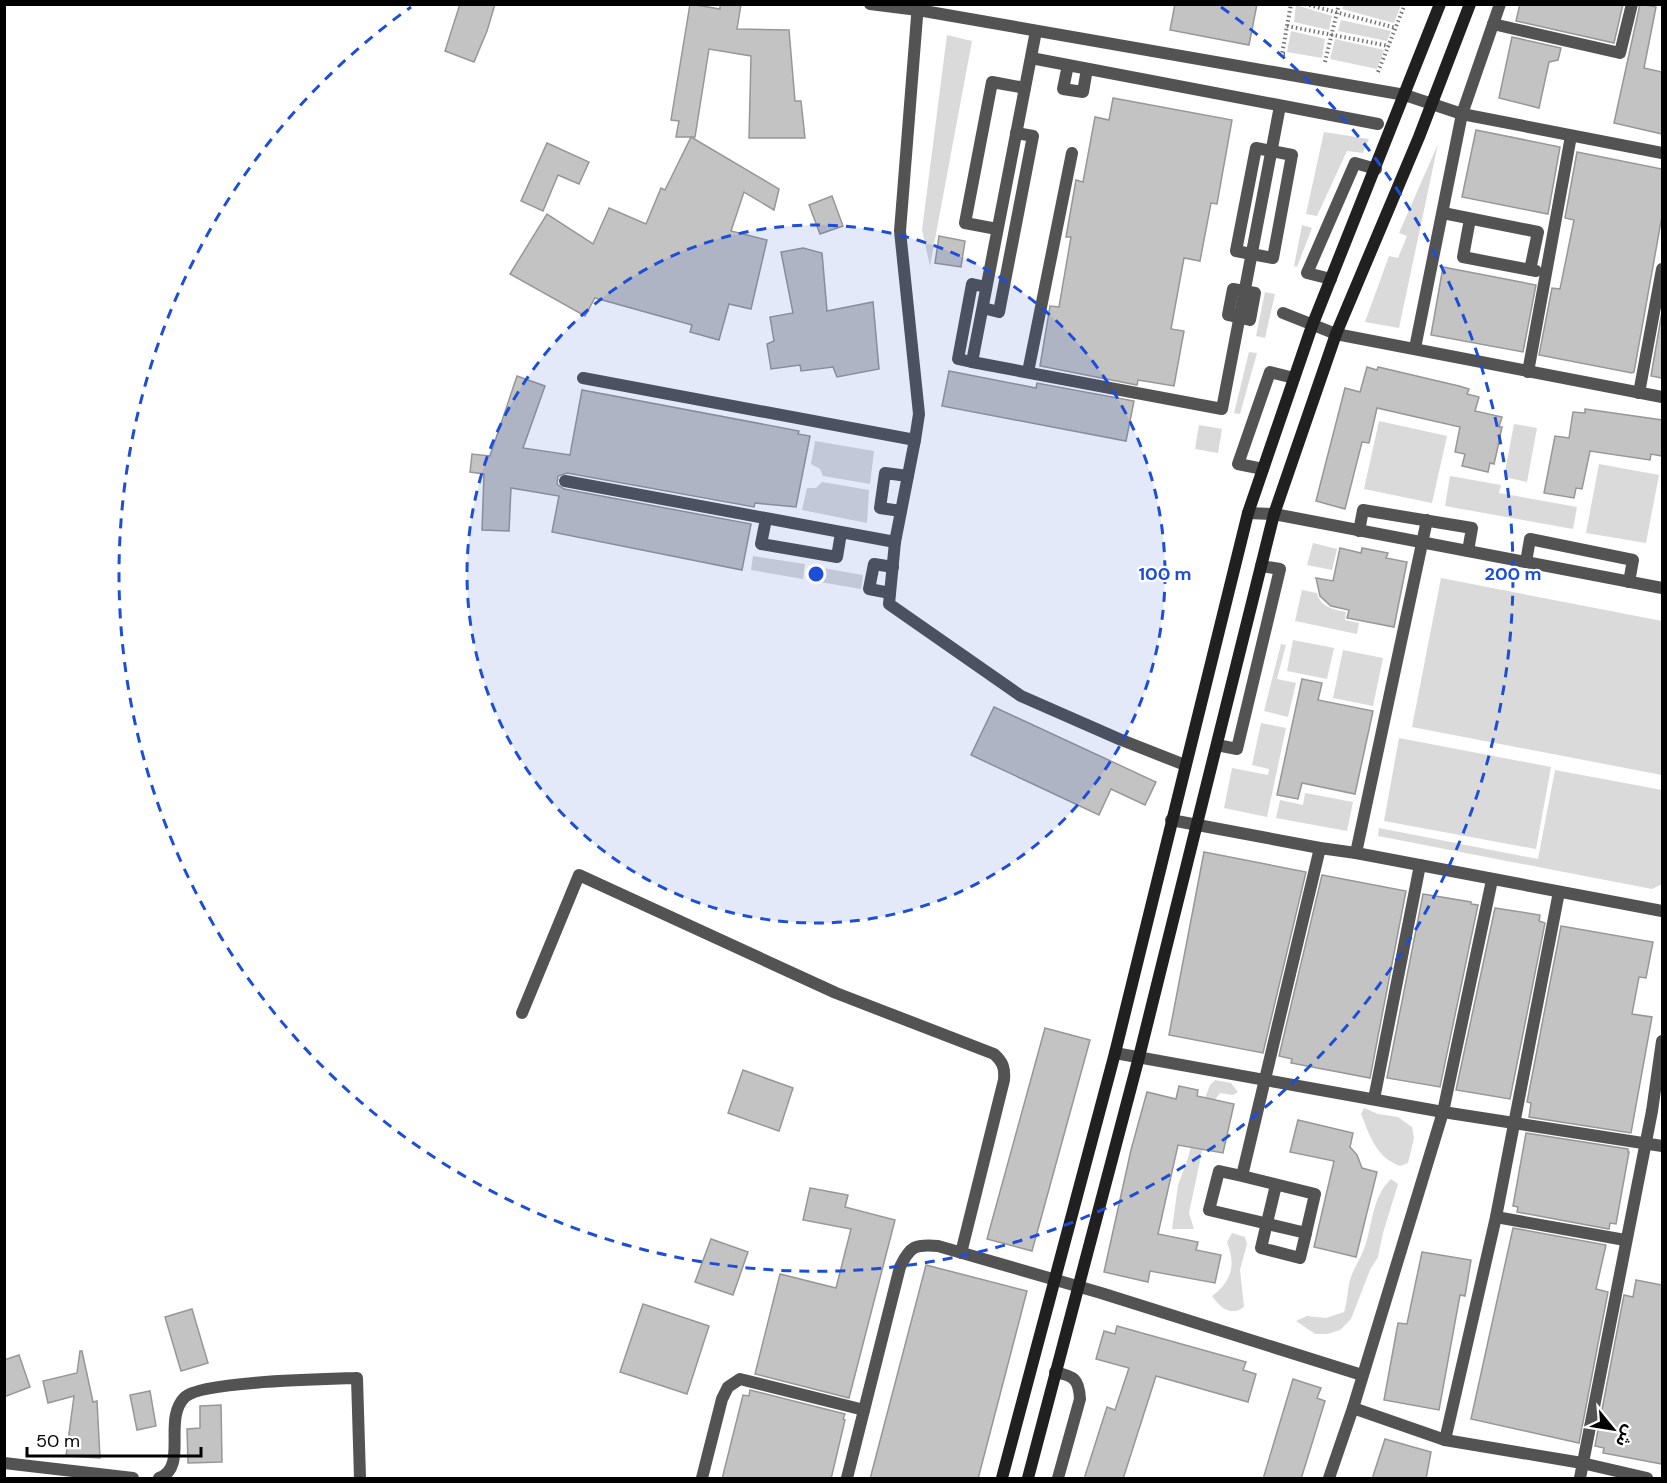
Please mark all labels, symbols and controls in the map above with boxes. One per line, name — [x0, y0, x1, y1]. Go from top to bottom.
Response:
text: 100 m — [1138, 562, 1192, 586]
text: 200 m — [1485, 562, 1541, 586]
centre of rings — [806, 564, 826, 584]
north arrow — [1583, 1399, 1643, 1459]
scale bar — [27, 1420, 201, 1458]
text: ش — [1611, 1422, 1640, 1451]
text: 50 m — [36, 1429, 80, 1453]

